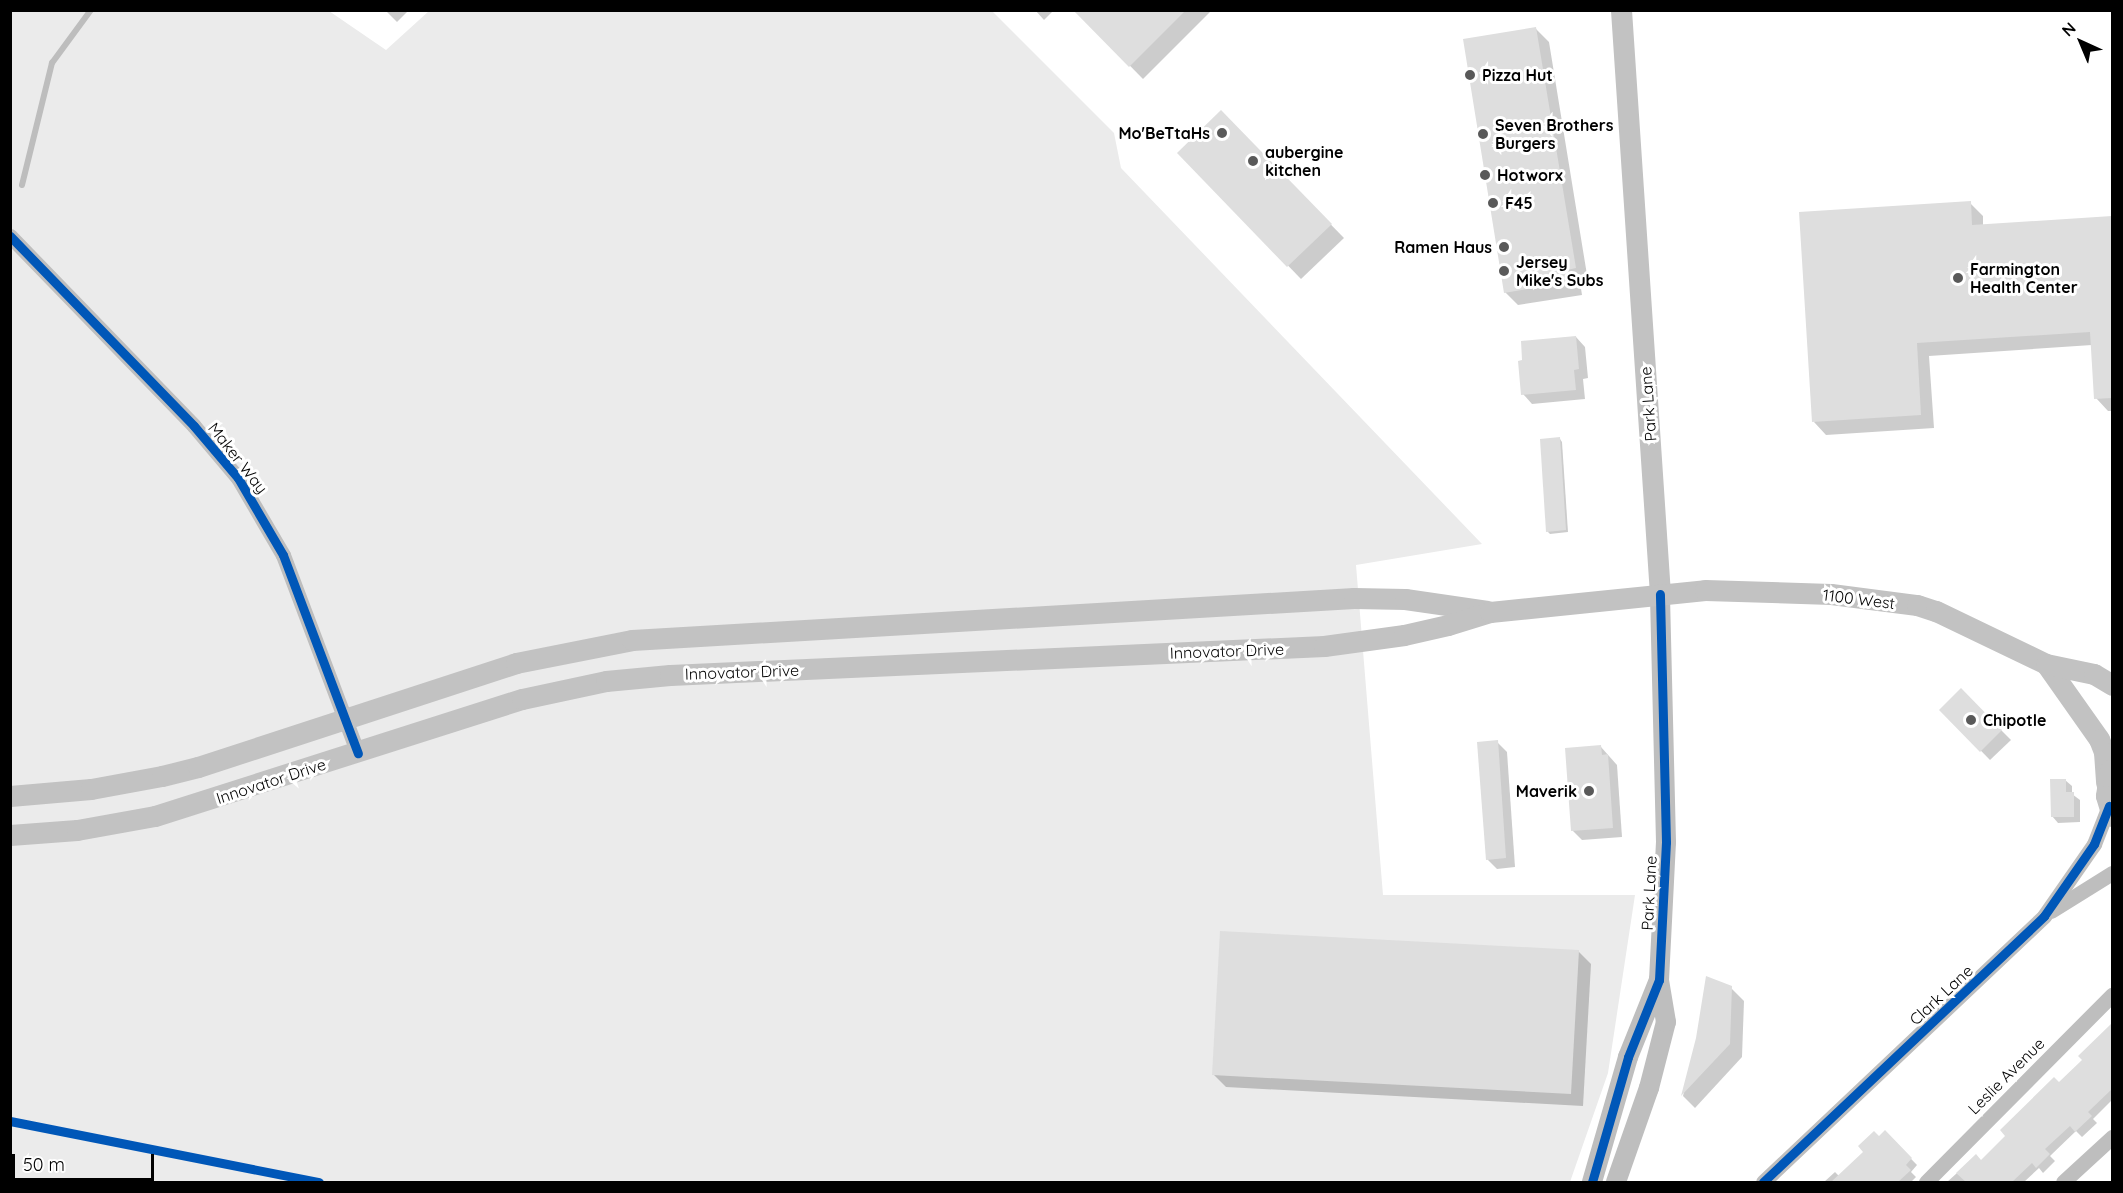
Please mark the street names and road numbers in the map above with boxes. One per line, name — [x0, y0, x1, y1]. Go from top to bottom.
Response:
street label: Park Lane — [1636, 366, 1660, 442]
street label: Maker Way — [204, 419, 272, 497]
street label: 1100 West — [1822, 585, 1896, 613]
street label: Innovator Drive — [1170, 639, 1284, 663]
street label: Innovator Drive — [685, 660, 799, 684]
street label: Innovator Drive — [214, 754, 328, 808]
street label: Park Lane — [1637, 855, 1661, 931]
street label: Clark Lane — [1905, 961, 1977, 1029]
street label: Leslie Avenue — [1964, 1034, 2048, 1118]

